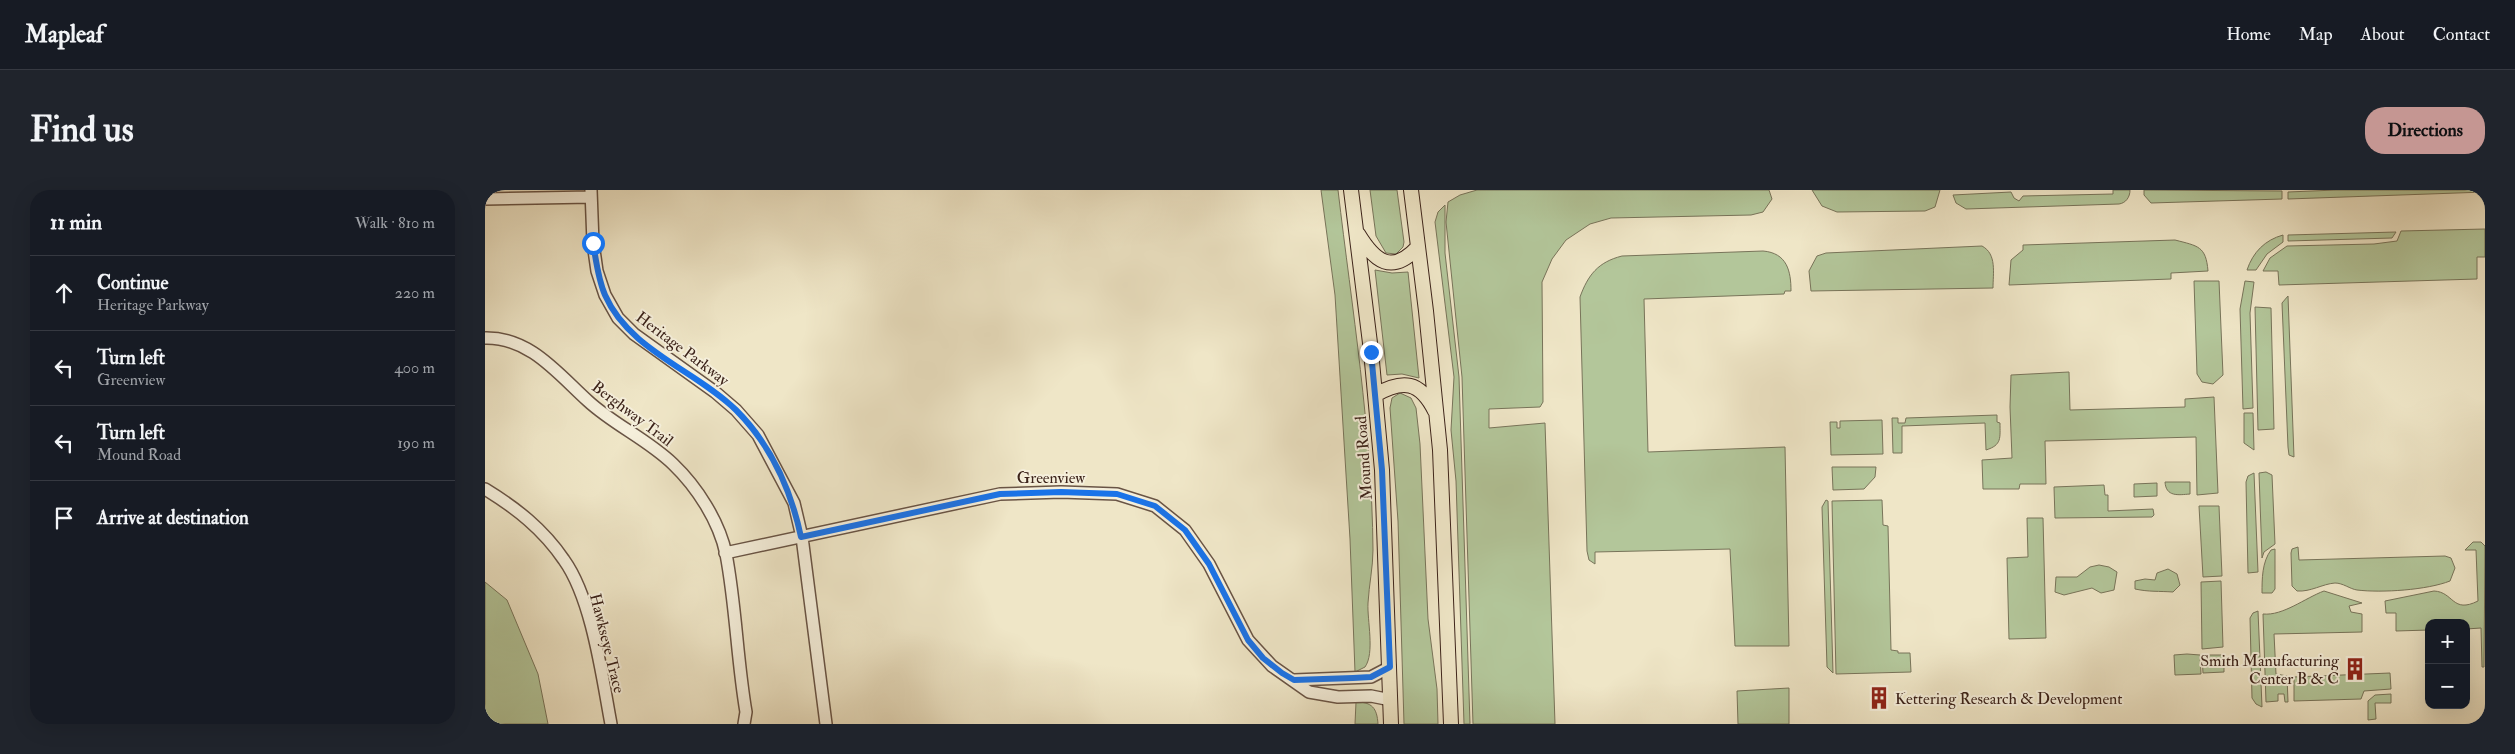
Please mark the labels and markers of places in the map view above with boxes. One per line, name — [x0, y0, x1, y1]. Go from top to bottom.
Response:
place label: Smith Manufacturing Center B & C — [2200, 651, 2340, 689]
building icon: Smith Manufacturing Center B & C — [2342, 656, 2368, 682]
building icon: Kettering Research & Development — [1866, 685, 1892, 711]
place label: Kettering Research & Development — [1895, 689, 2122, 710]

